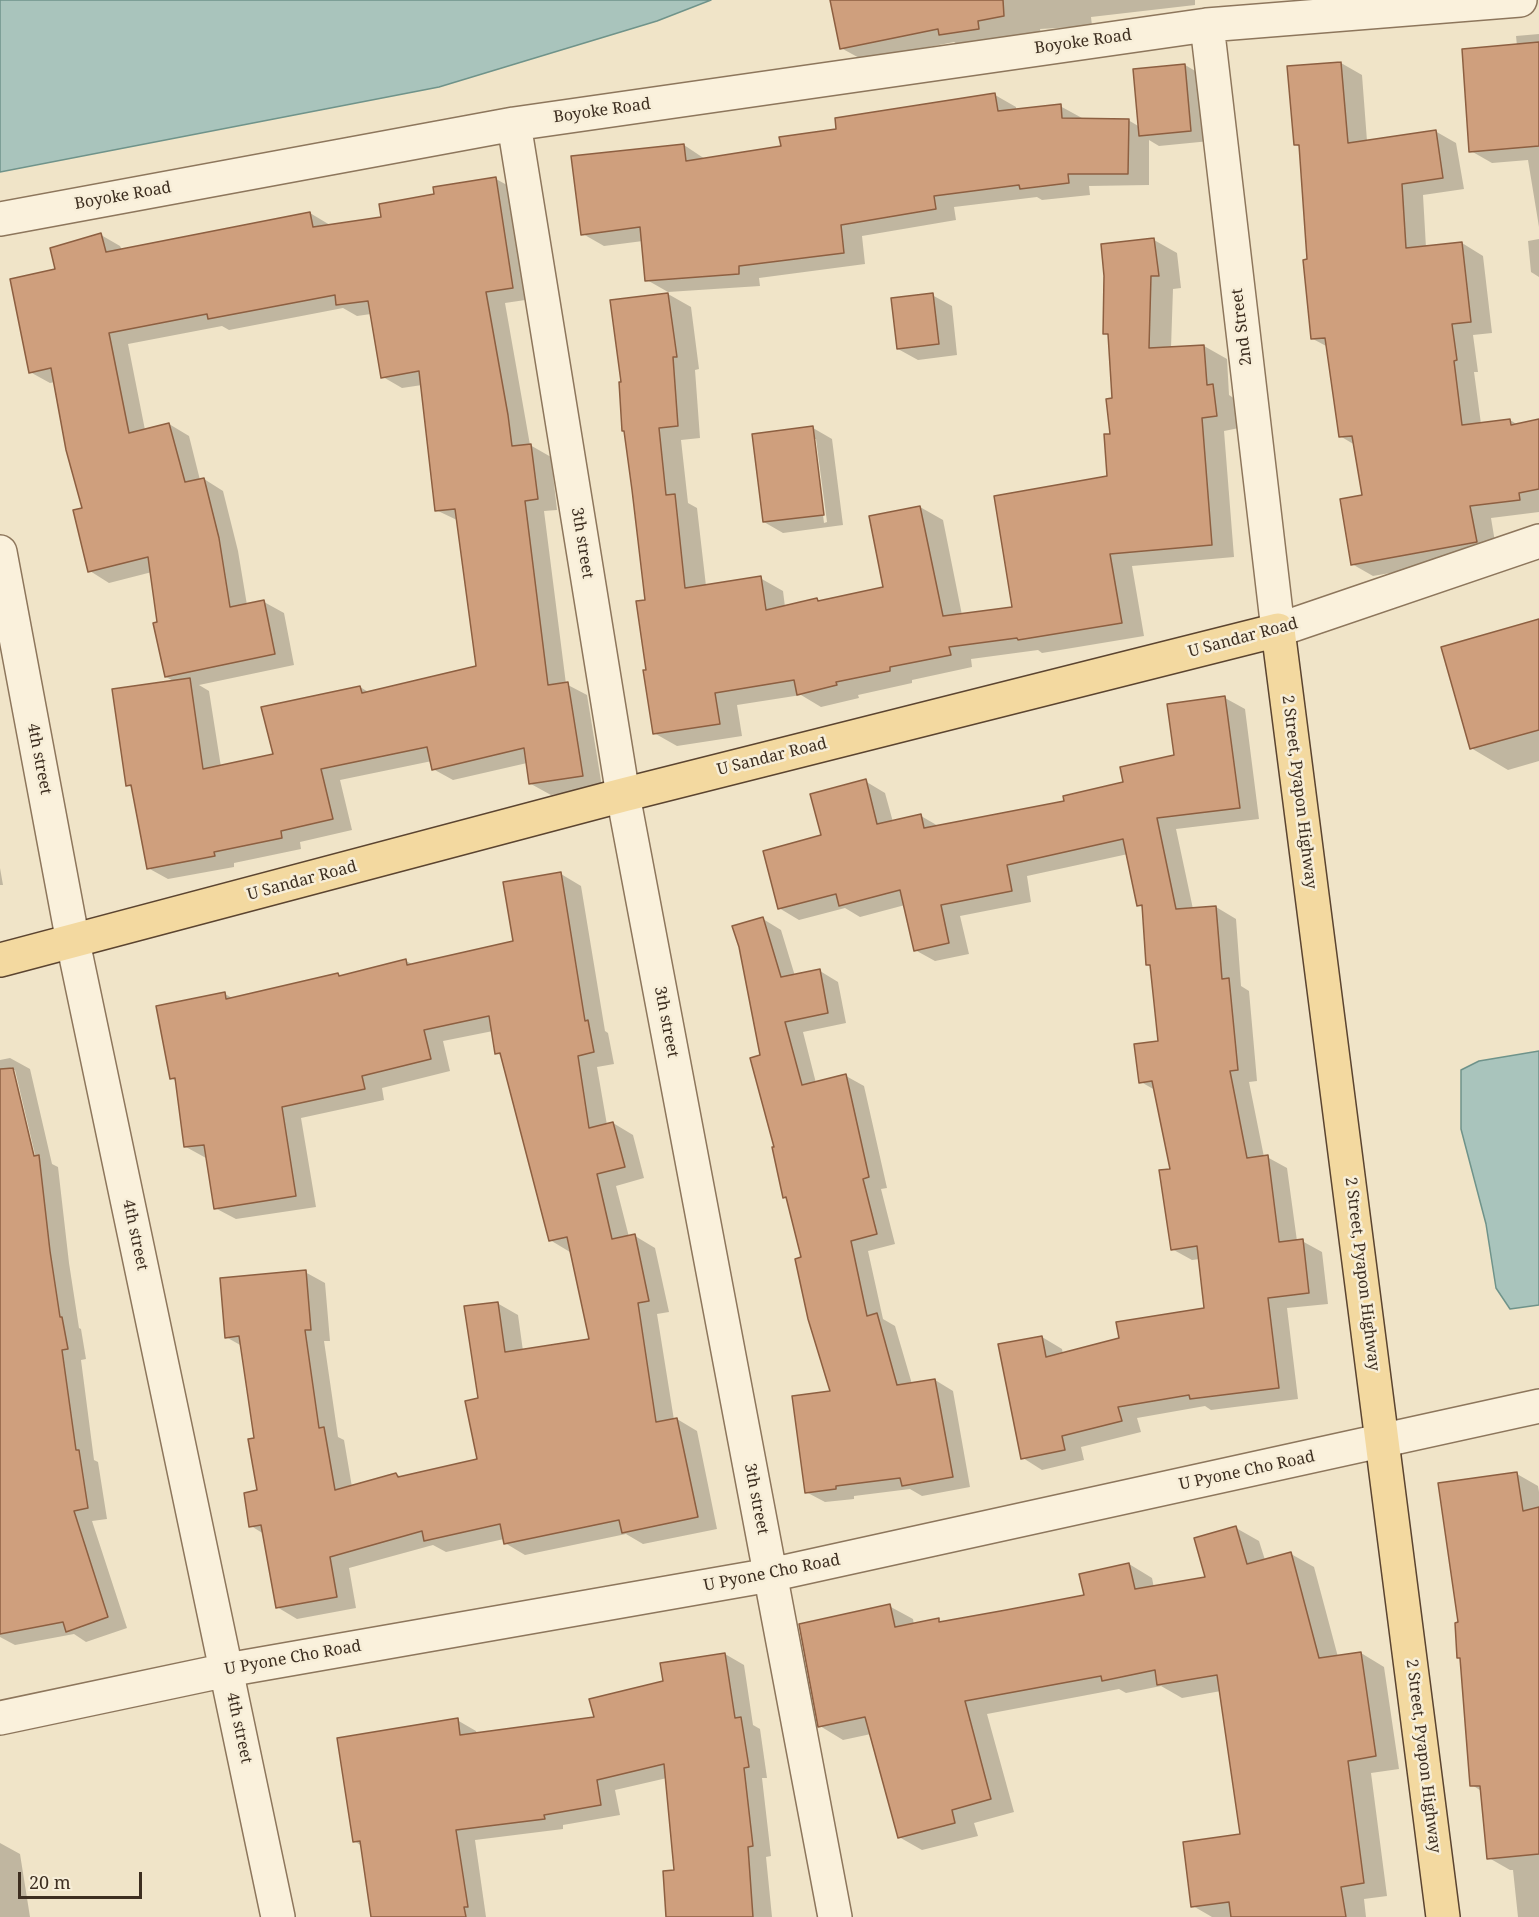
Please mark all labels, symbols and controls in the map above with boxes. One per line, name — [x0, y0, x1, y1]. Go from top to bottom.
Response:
street label: Boyoke Road — [1033, 26, 1133, 58]
street label: Boyoke Road — [552, 95, 652, 127]
street label: Boyoke Road — [73, 178, 173, 214]
street label: 2nd Street — [1228, 287, 1256, 367]
street label: 3th street — [567, 506, 597, 580]
street label: U Sandar Road — [1186, 614, 1300, 662]
street label: 2 Street, Pyapon Highway — [1278, 694, 1320, 890]
street label: 4th street — [23, 722, 55, 796]
street label: U Sandar Road — [715, 734, 829, 780]
street label: U Sandar Road — [245, 857, 359, 905]
street label: 3th street — [650, 985, 682, 1059]
street label: 2 Street, Pyapon Highway — [1341, 1176, 1383, 1372]
street label: 4th street — [118, 1198, 152, 1272]
street label: U Pyone Cho Road — [1177, 1447, 1317, 1495]
street label: 3th street — [740, 1462, 772, 1536]
street label: U Pyone Cho Road — [702, 1550, 842, 1596]
street label: U Pyone Cho Road — [223, 1637, 363, 1679]
street label: 2 Street, Pyapon Highway — [1402, 1658, 1444, 1854]
street label: 4th street — [222, 1691, 256, 1765]
scale bar — [21, 1860, 146, 1898]
text: 20 m — [29, 1870, 71, 1894]

